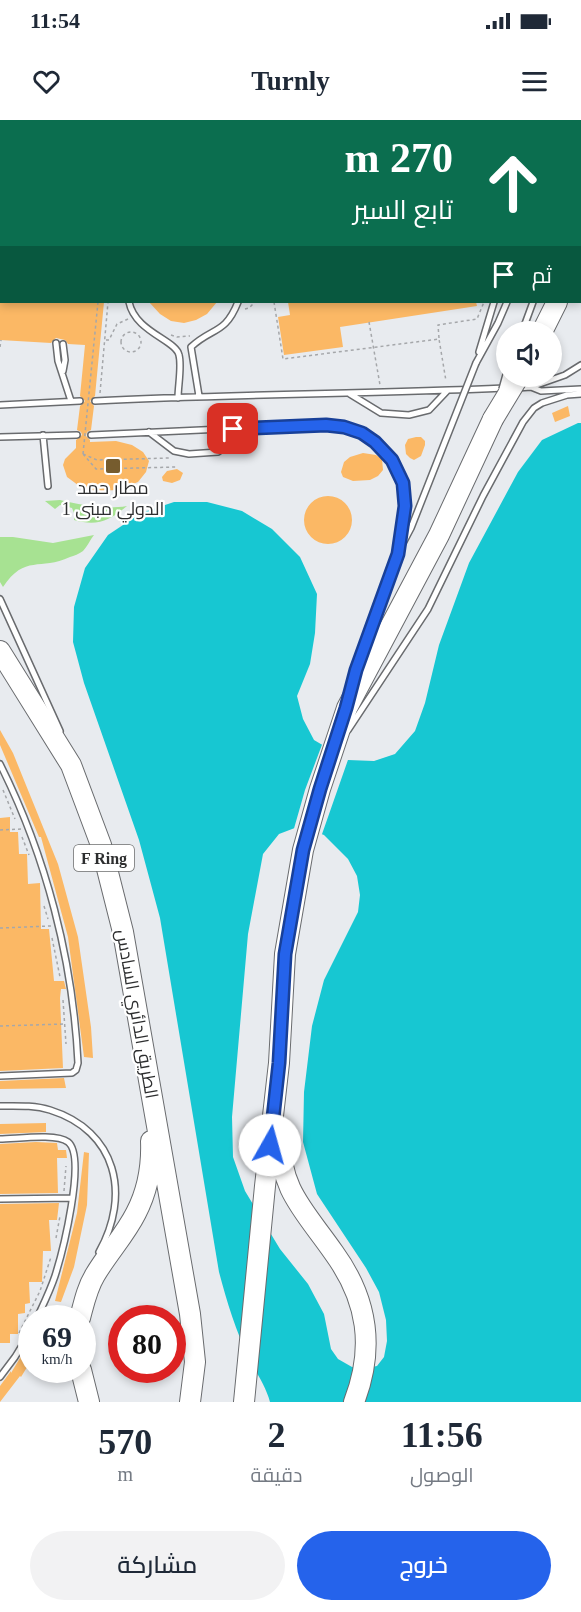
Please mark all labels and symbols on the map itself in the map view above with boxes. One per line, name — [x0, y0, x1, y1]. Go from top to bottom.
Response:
pin — [207, 403, 258, 454]
marker: مطار حمد الدولي مبنى 1 — [104, 457, 122, 475]
place label: مطار حمد الدولي مبنى 1 — [62, 478, 164, 523]
road number: F Ring — [74, 845, 134, 871]
street label: الطريق الدائري السادس — [108, 928, 162, 1101]
position arrow — [238, 1113, 302, 1177]
speed limit sign: 80 — [108, 1305, 186, 1383]

